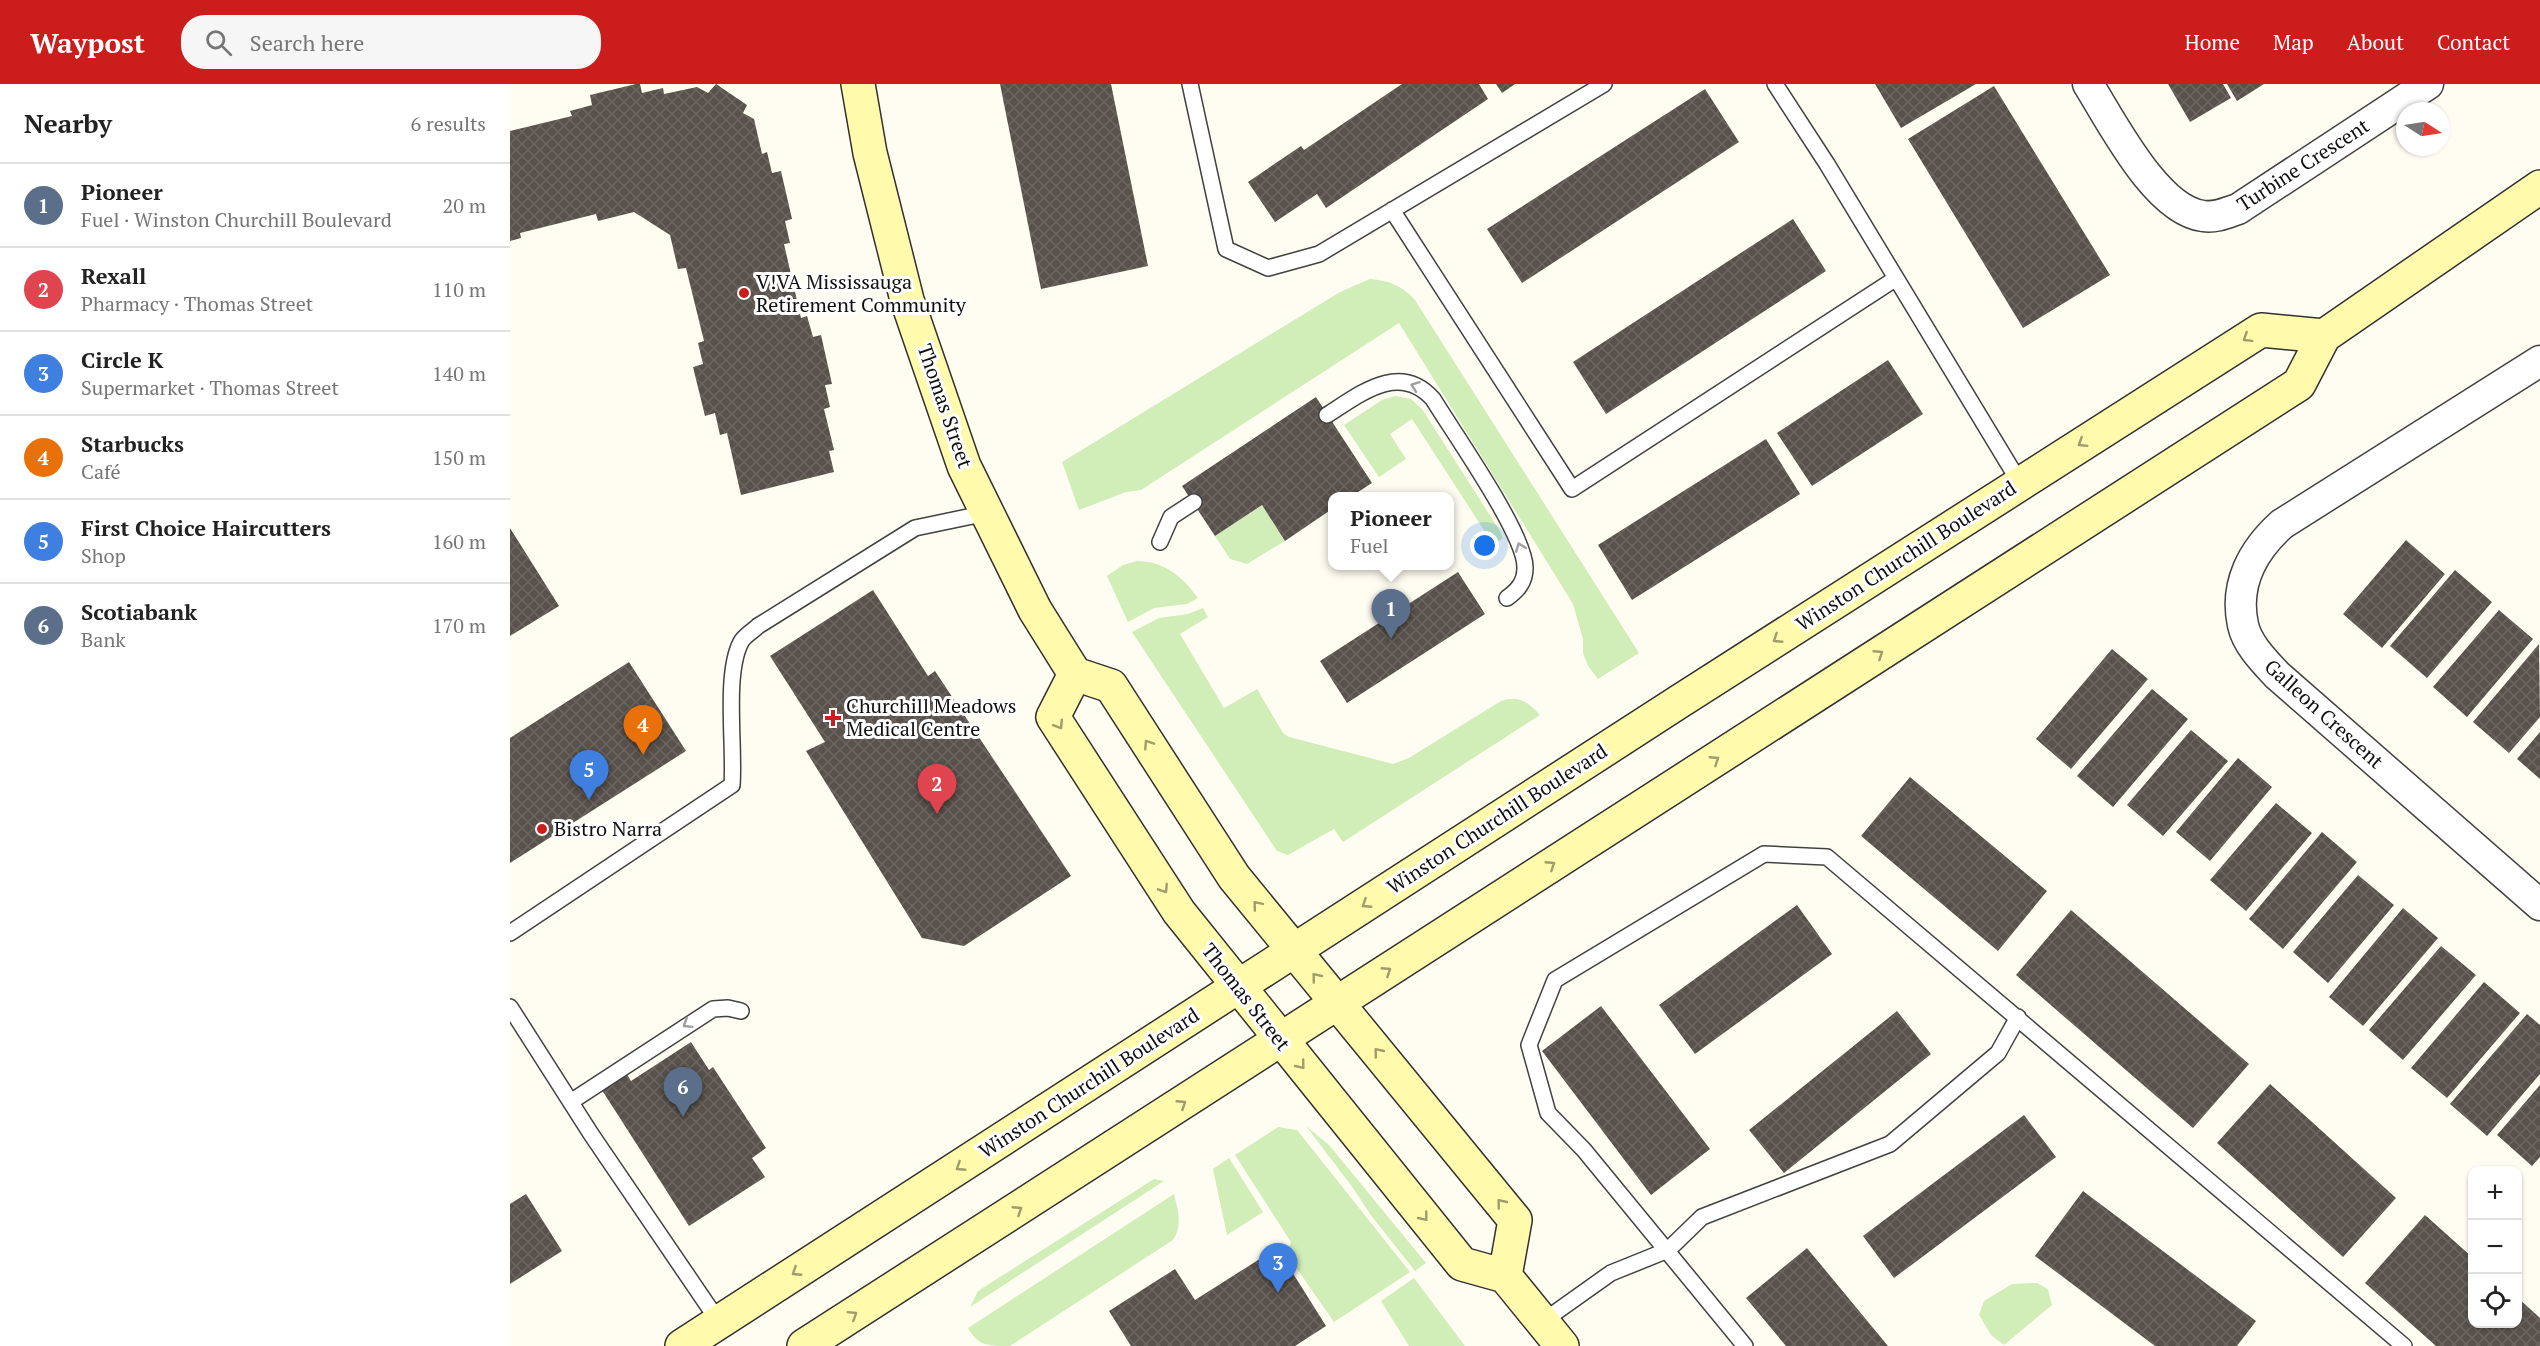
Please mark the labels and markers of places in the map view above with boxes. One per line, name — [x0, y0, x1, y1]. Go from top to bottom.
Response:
place label: V!VA Mississauga Retirement Community — [756, 268, 967, 318]
marker: V!VA Mississauga Retirement Community — [737, 286, 751, 300]
pin: 1 — [1372, 590, 1410, 639]
place label: Churchill Meadows Medical Centre — [846, 692, 1016, 742]
pin: 4 — [624, 706, 662, 755]
marker: Churchill Meadows Medical Centre — [824, 709, 842, 727]
pin: 5 — [570, 750, 608, 800]
pin: 2 — [918, 764, 956, 814]
place label: Bistro Narra — [554, 815, 662, 842]
marker: Bistro Narra — [535, 822, 549, 836]
pin: 6 — [664, 1068, 702, 1117]
pin: 3 — [1258, 1244, 1298, 1293]

